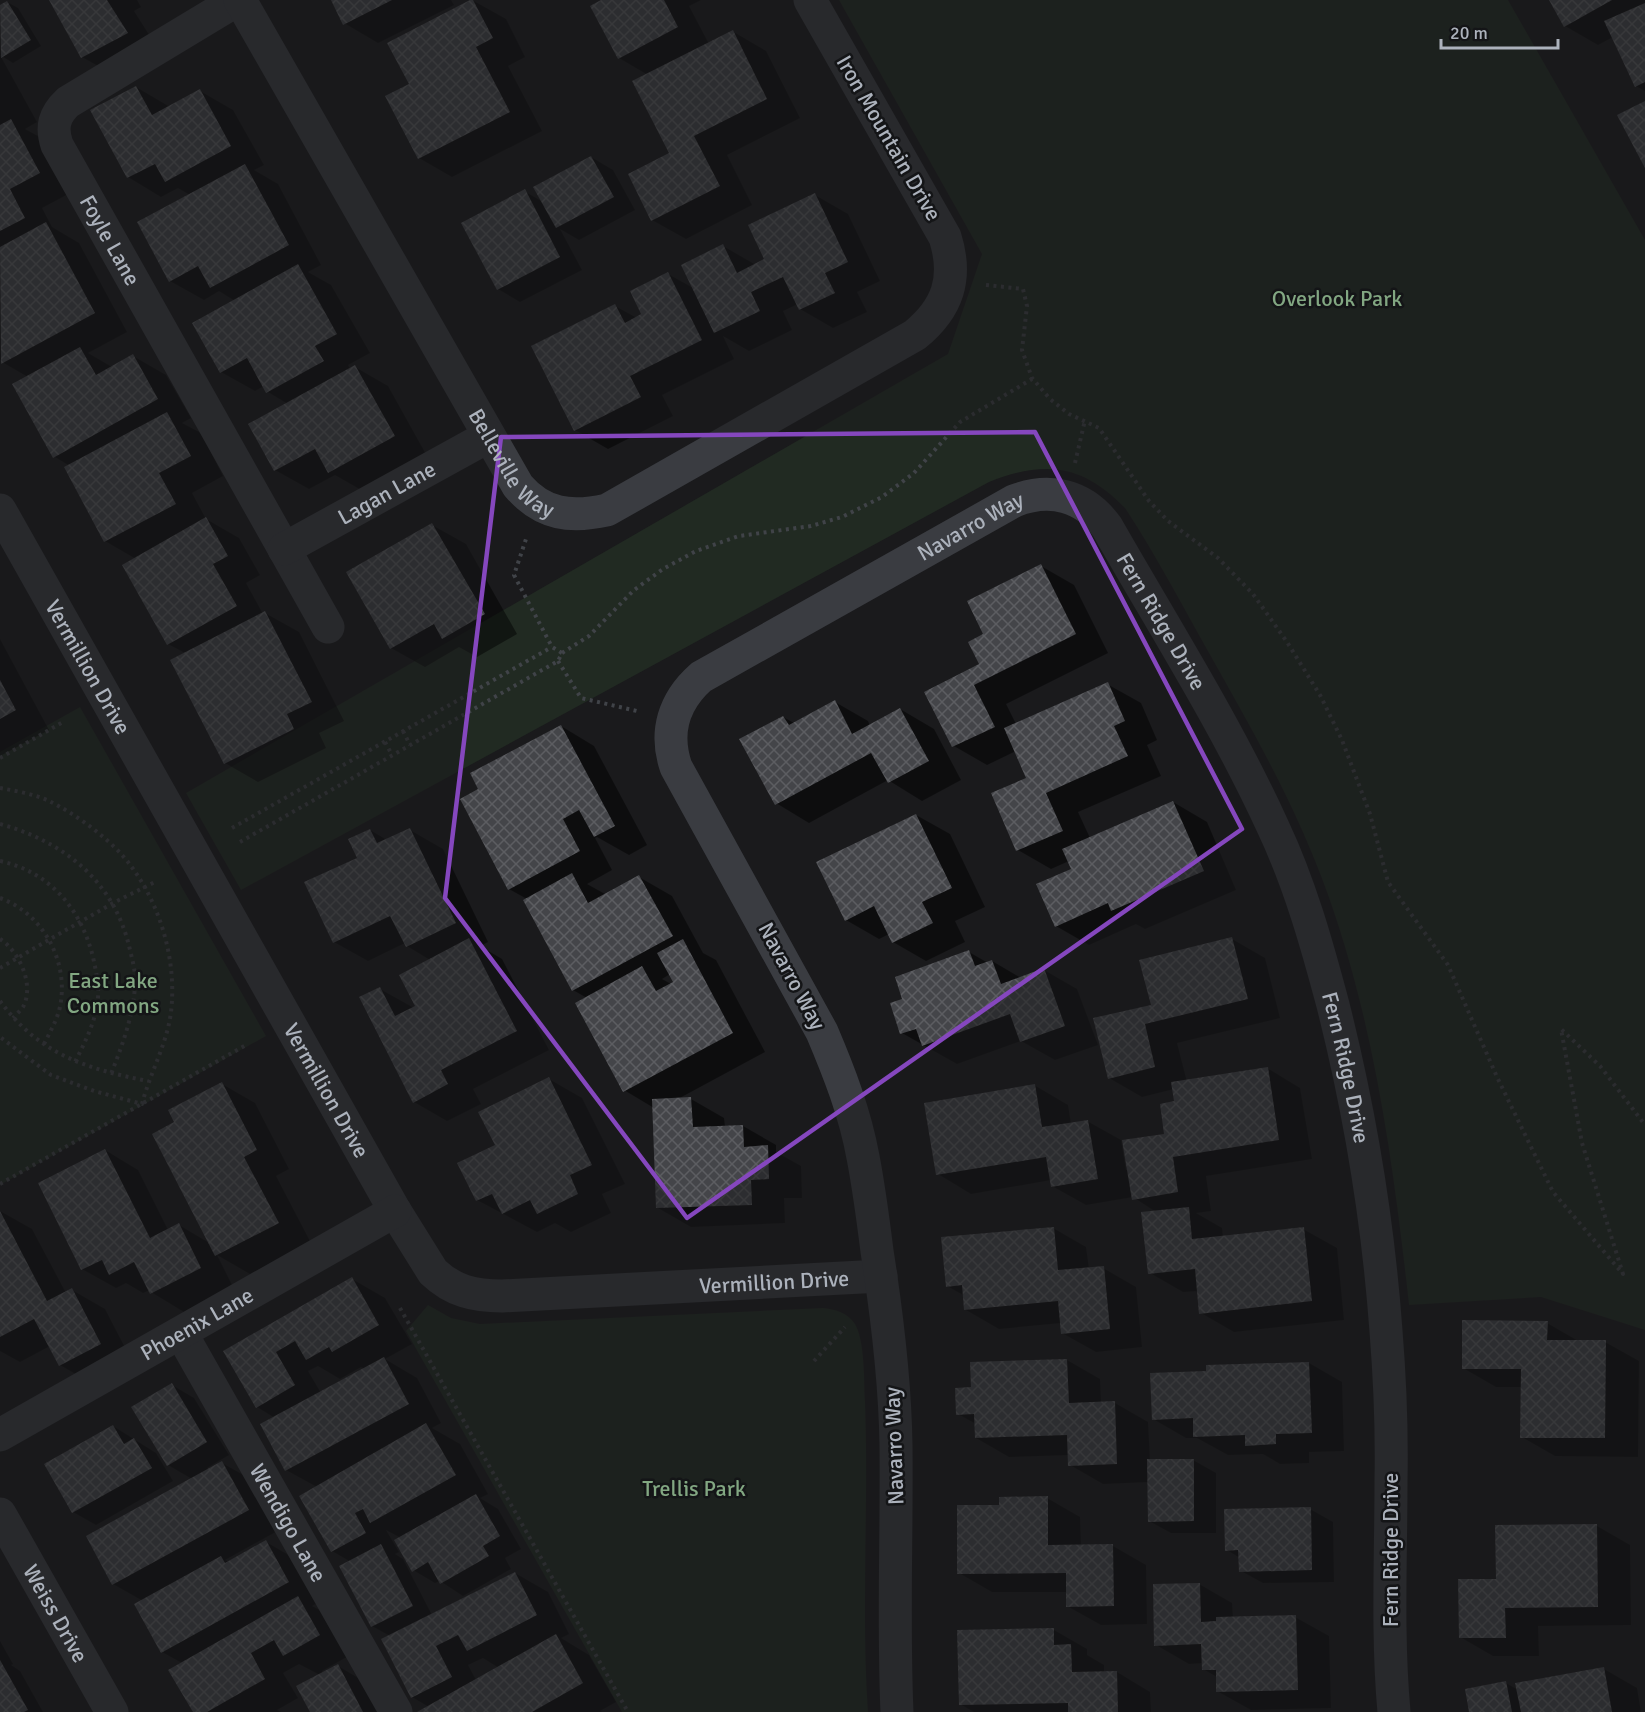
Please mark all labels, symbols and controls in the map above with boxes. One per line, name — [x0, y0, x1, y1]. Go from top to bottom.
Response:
scale bar — [1441, 12, 1558, 50]
text: 20 m — [1450, 22, 1488, 44]
street label: Iron Mountain Drive — [831, 50, 947, 226]
street label: Foyle Lane — [74, 190, 147, 290]
park label: Overlook Park — [1272, 285, 1402, 312]
street label: Belleville Way — [463, 404, 559, 523]
street label: Lagan Lane — [333, 455, 440, 530]
street label: Navarro Way — [912, 485, 1028, 566]
street label: Fern Ridge Drive — [1111, 548, 1212, 695]
street label: Vermillion Drive — [40, 595, 137, 739]
street label: Navarro Way — [752, 918, 832, 1035]
park label: East Lake Commons — [67, 967, 159, 1019]
street label: Fern Ridge Drive — [1317, 989, 1376, 1145]
street label: Vermillion Drive — [278, 1018, 376, 1162]
street label: Vermillion Drive — [698, 1264, 850, 1299]
street label: Phoenix Lane — [135, 1281, 258, 1366]
street label: Navarro Way — [878, 1386, 910, 1505]
street label: Wendigo Lane — [244, 1459, 333, 1587]
street label: Fern Ridge Drive — [1377, 1473, 1404, 1627]
park label: Trellis Park — [642, 1475, 746, 1502]
street label: Weiss Drive — [18, 1560, 95, 1667]

